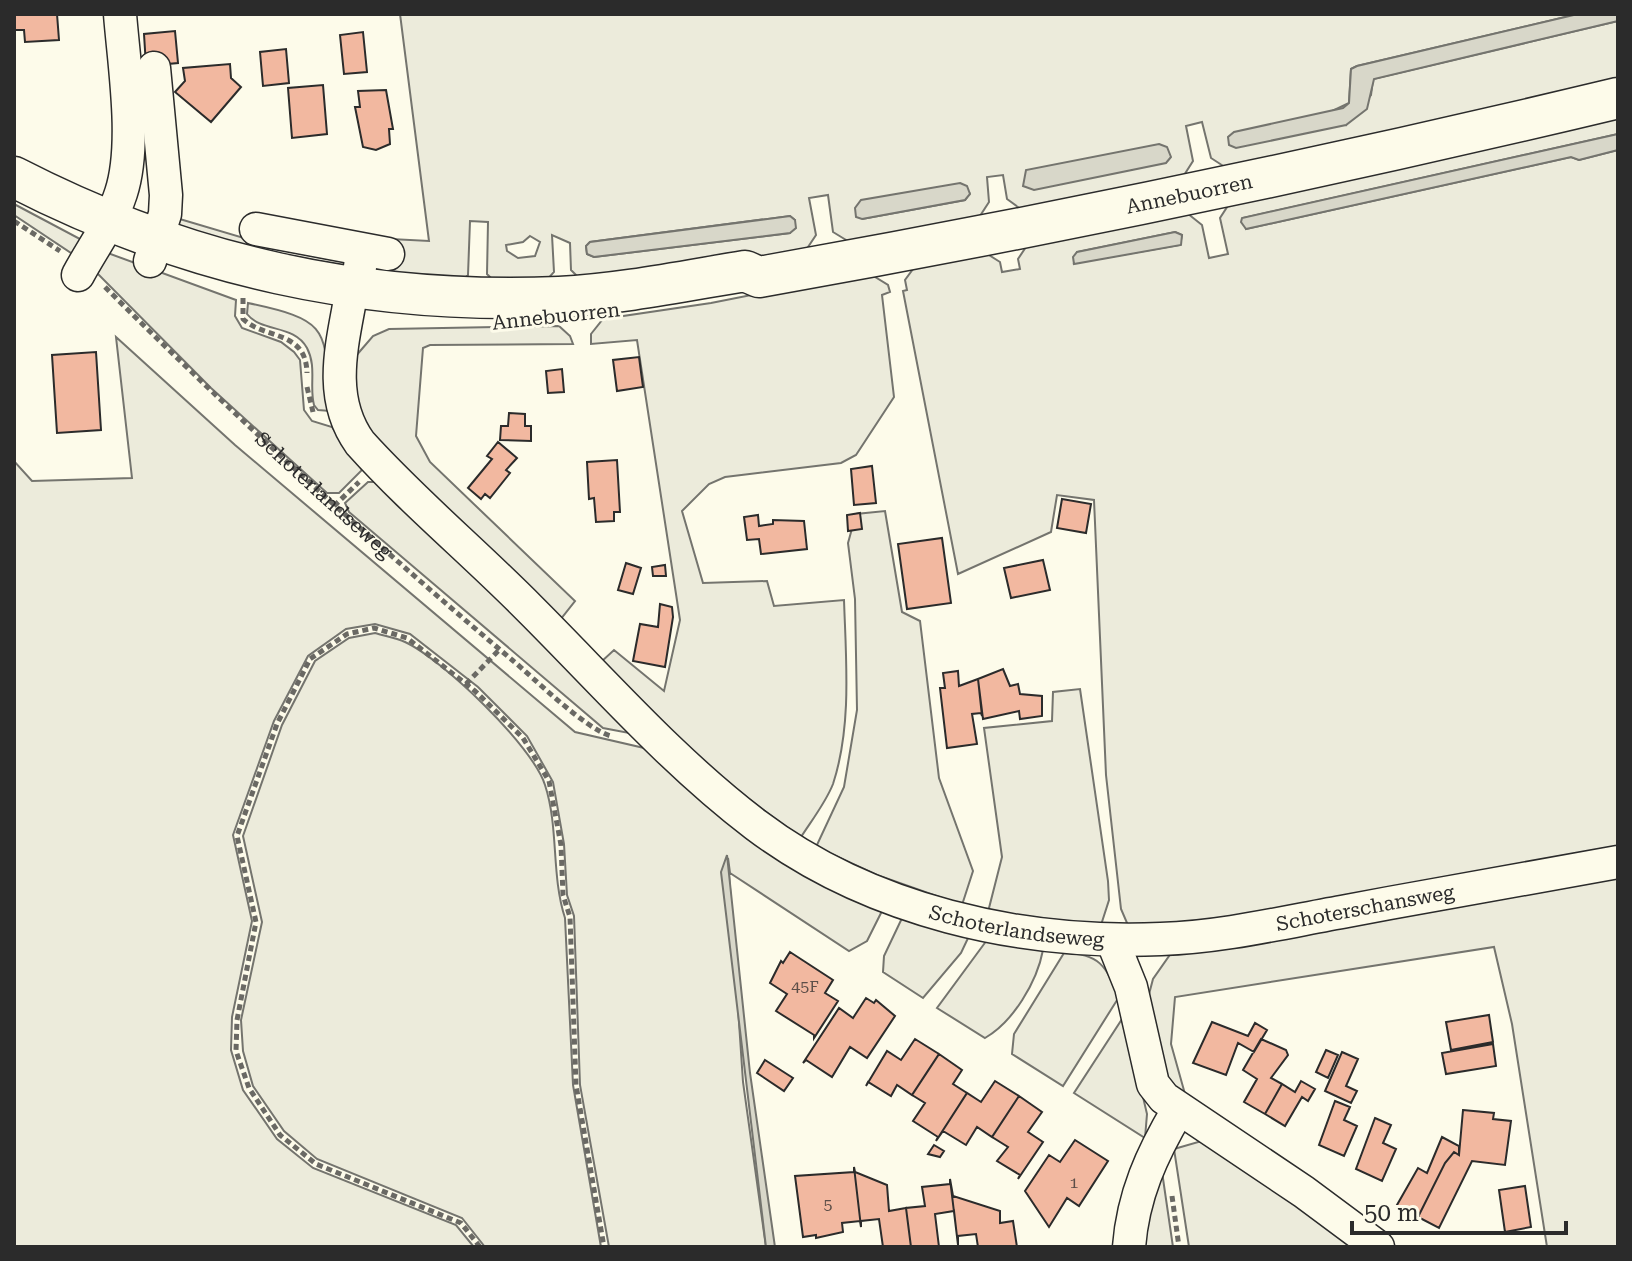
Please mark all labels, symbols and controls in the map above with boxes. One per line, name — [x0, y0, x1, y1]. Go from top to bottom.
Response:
street label: Annebuorren — [1124, 169, 1255, 219]
street label: Annebuorren — [491, 297, 621, 335]
street label: Schoterlandseweg — [250, 427, 398, 564]
street label: Schoterschansweg — [1274, 879, 1457, 936]
street label: Schoterlandseweg — [926, 900, 1105, 951]
house number: 45F — [791, 977, 819, 996]
house number: 1 — [1070, 1173, 1079, 1192]
scale bar — [1352, 1185, 1566, 1235]
house number: 5 — [824, 1195, 833, 1214]
text: 50 m — [1364, 1199, 1419, 1227]

